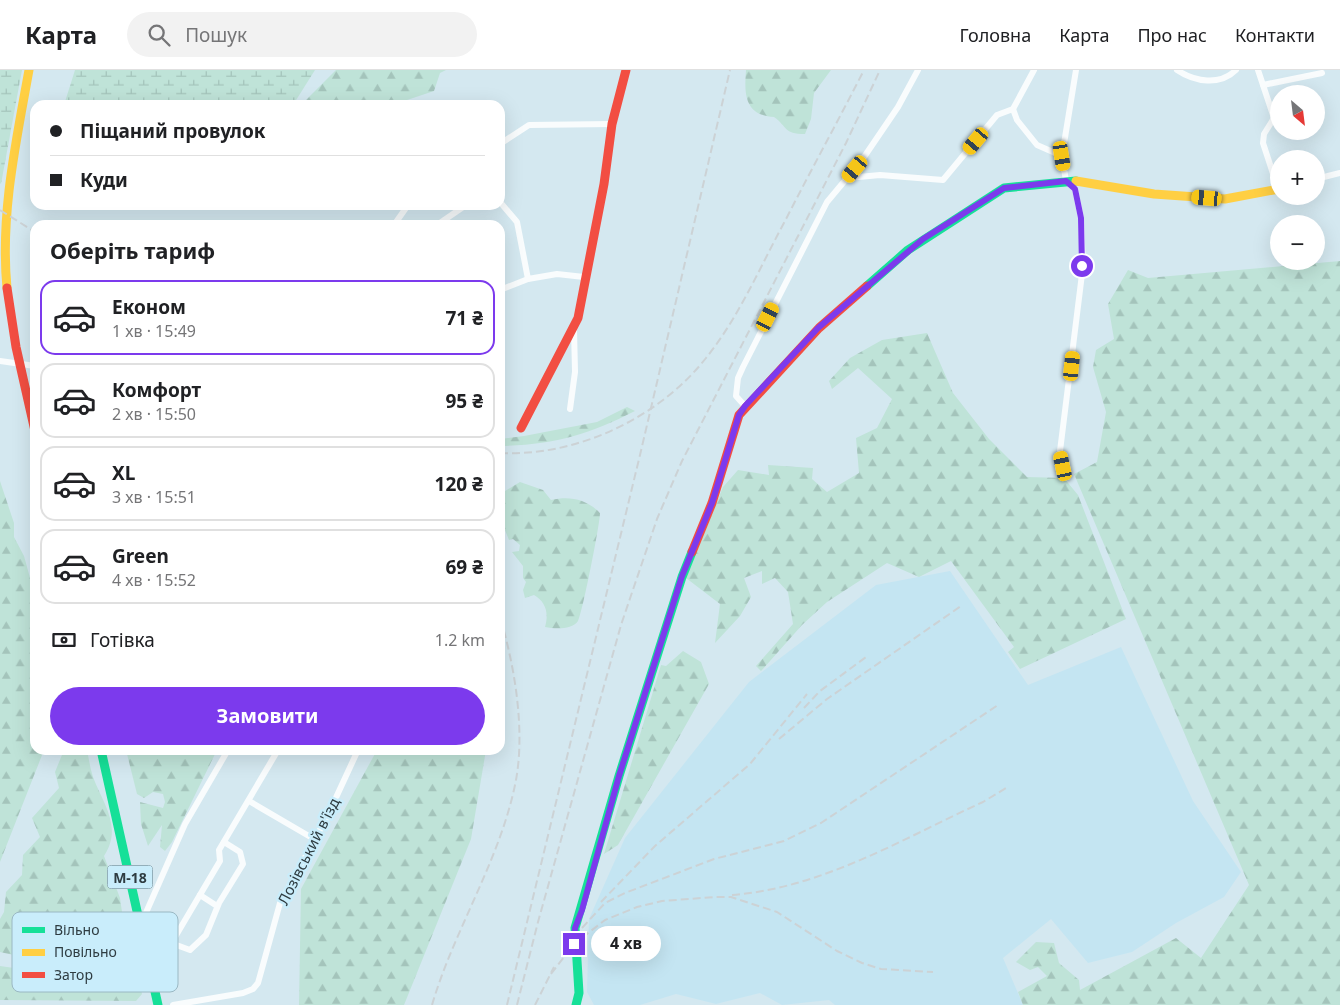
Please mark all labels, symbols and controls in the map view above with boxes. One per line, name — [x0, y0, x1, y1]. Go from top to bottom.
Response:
search box — [127, 12, 477, 57]
text: Карта — [25, 18, 97, 51]
icon: search — [145, 21, 173, 49]
text: Пошук — [185, 22, 247, 48]
text: Головна — [960, 23, 1031, 47]
text: Карта — [1059, 23, 1109, 47]
text: Про нас — [1137, 23, 1207, 47]
text: Контакти — [1235, 23, 1315, 47]
north arrow — [1270, 85, 1325, 140]
map controls — [1270, 85, 1325, 270]
text: Піщаний провулок — [80, 118, 265, 144]
car — [960, 125, 991, 157]
car — [1052, 140, 1071, 172]
button: + — [1270, 150, 1325, 205]
car — [839, 153, 870, 185]
text: Куди — [80, 167, 128, 193]
car — [1191, 189, 1222, 207]
button: − — [1270, 215, 1325, 270]
text: Оберіть тариф — [50, 235, 215, 265]
route start — [1071, 255, 1093, 277]
text: Економ — [112, 294, 186, 320]
icon: car — [52, 295, 97, 340]
car — [754, 300, 781, 334]
text: 71 ₴ — [445, 305, 483, 331]
text: 1 хв · 15:49 — [112, 320, 196, 342]
car — [1062, 350, 1081, 382]
text: Комфорт — [112, 377, 201, 403]
icon: car — [52, 378, 97, 423]
text: 95 ₴ — [445, 388, 483, 414]
text: 2 хв · 15:50 — [112, 403, 196, 425]
car — [1052, 450, 1073, 482]
text: XL — [112, 460, 135, 486]
icon: car — [52, 461, 97, 506]
text: 120 ₴ — [435, 471, 483, 497]
text: 3 хв · 15:51 — [112, 486, 196, 508]
text: Green — [112, 543, 169, 569]
icon: car — [52, 544, 97, 589]
text: 69 ₴ — [445, 554, 483, 580]
text: 4 хв · 15:52 — [112, 569, 196, 591]
icon: cash — [50, 626, 78, 654]
text: Готівка — [90, 627, 155, 653]
text: 1.2 km — [435, 629, 485, 651]
button: Замовити — [50, 687, 485, 745]
street label: Лозівський в'їзд — [272, 794, 344, 908]
road number: М-18 — [108, 866, 152, 889]
legend — [12, 912, 178, 992]
text: Вільно — [54, 920, 99, 939]
callout: 4 хв — [592, 926, 662, 962]
text: 4 хв — [610, 932, 642, 954]
route end — [563, 933, 585, 955]
text: Повільно — [54, 942, 117, 961]
text: Затор — [54, 965, 93, 984]

